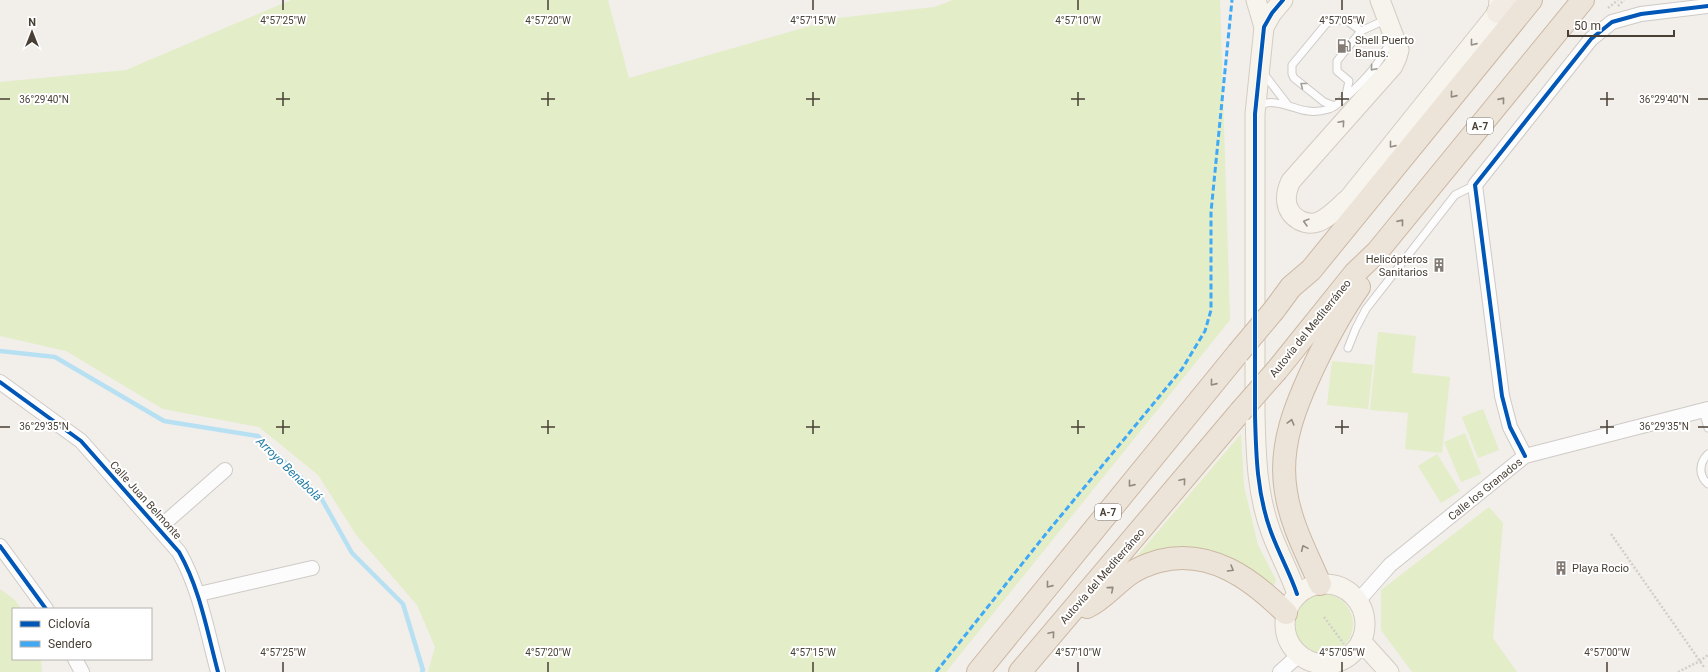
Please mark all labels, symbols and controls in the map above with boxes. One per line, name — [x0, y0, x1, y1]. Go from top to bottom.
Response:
north arrow — [12, 12, 52, 52]
scale bar — [1568, 12, 1674, 38]
text: 4°57'25"W — [260, 15, 306, 26]
text: 4°57'20"W — [525, 15, 571, 26]
text: 4°57'15"W — [790, 15, 836, 26]
text: 4°57'10"W — [1055, 15, 1101, 26]
text: 4°57'05"W — [1319, 15, 1365, 26]
text: N — [28, 16, 36, 29]
text: 50 m — [1574, 19, 1601, 33]
place label: Shell Puerto Banus. — [1355, 34, 1414, 60]
fuel station icon: Shell Puerto Banus. — [1336, 38, 1352, 54]
one-way arrow — [1471, 38, 1478, 46]
one-way arrow — [1371, 63, 1378, 71]
one-way arrow — [1300, 83, 1307, 90]
one-way arrow — [1450, 90, 1457, 97]
text: 36°29'40"N — [19, 94, 69, 105]
text: 36°29'40"N — [1639, 94, 1689, 105]
one-way arrow — [1497, 97, 1504, 105]
road number: A-7 — [1467, 118, 1493, 134]
one-way arrow — [1338, 120, 1345, 127]
one-way arrow — [1390, 140, 1397, 147]
one-way arrow — [1302, 218, 1309, 226]
one-way arrow — [1397, 220, 1404, 227]
place label: Helicópteros Sanitarios — [1366, 253, 1428, 279]
building icon: Helicópteros Sanitarios — [1431, 257, 1447, 273]
street label: Autovía del Mediterráneo — [1267, 277, 1354, 380]
one-way arrow — [1211, 378, 1218, 386]
one-way arrow — [1286, 419, 1294, 425]
text: 36°29'35"N — [19, 421, 69, 432]
text: 36°29'35"N — [1639, 421, 1689, 432]
water label: Arroyo Benabolá — [253, 434, 325, 504]
street label: Calle los Granados — [1446, 455, 1525, 523]
street label: Calle Juan Belmonte — [107, 459, 184, 542]
one-way arrow — [1178, 478, 1185, 486]
one-way arrow — [1129, 479, 1136, 486]
road number: A-7 — [1095, 504, 1121, 520]
street label: Autovía del Mediterráneo — [1057, 526, 1147, 627]
one-way arrow — [1301, 545, 1309, 553]
building icon: Playa Rocio — [1553, 560, 1569, 576]
place label: Playa Rocio — [1572, 562, 1629, 575]
one-way arrow — [1226, 565, 1234, 572]
one-way arrow — [1047, 580, 1054, 587]
one-way arrow — [1106, 587, 1114, 594]
legend — [12, 608, 152, 660]
text: Ciclovía — [48, 617, 90, 631]
one-way arrow — [1048, 631, 1055, 638]
text: Sendero — [48, 637, 92, 651]
text: 4°57'25"W — [260, 647, 306, 658]
text: 4°57'20"W — [525, 647, 571, 658]
text: 4°57'15"W — [790, 647, 836, 658]
text: 4°57'10"W — [1055, 647, 1101, 658]
text: 4°57'05"W — [1319, 647, 1365, 658]
text: 4°57'00"W — [1584, 647, 1630, 658]

